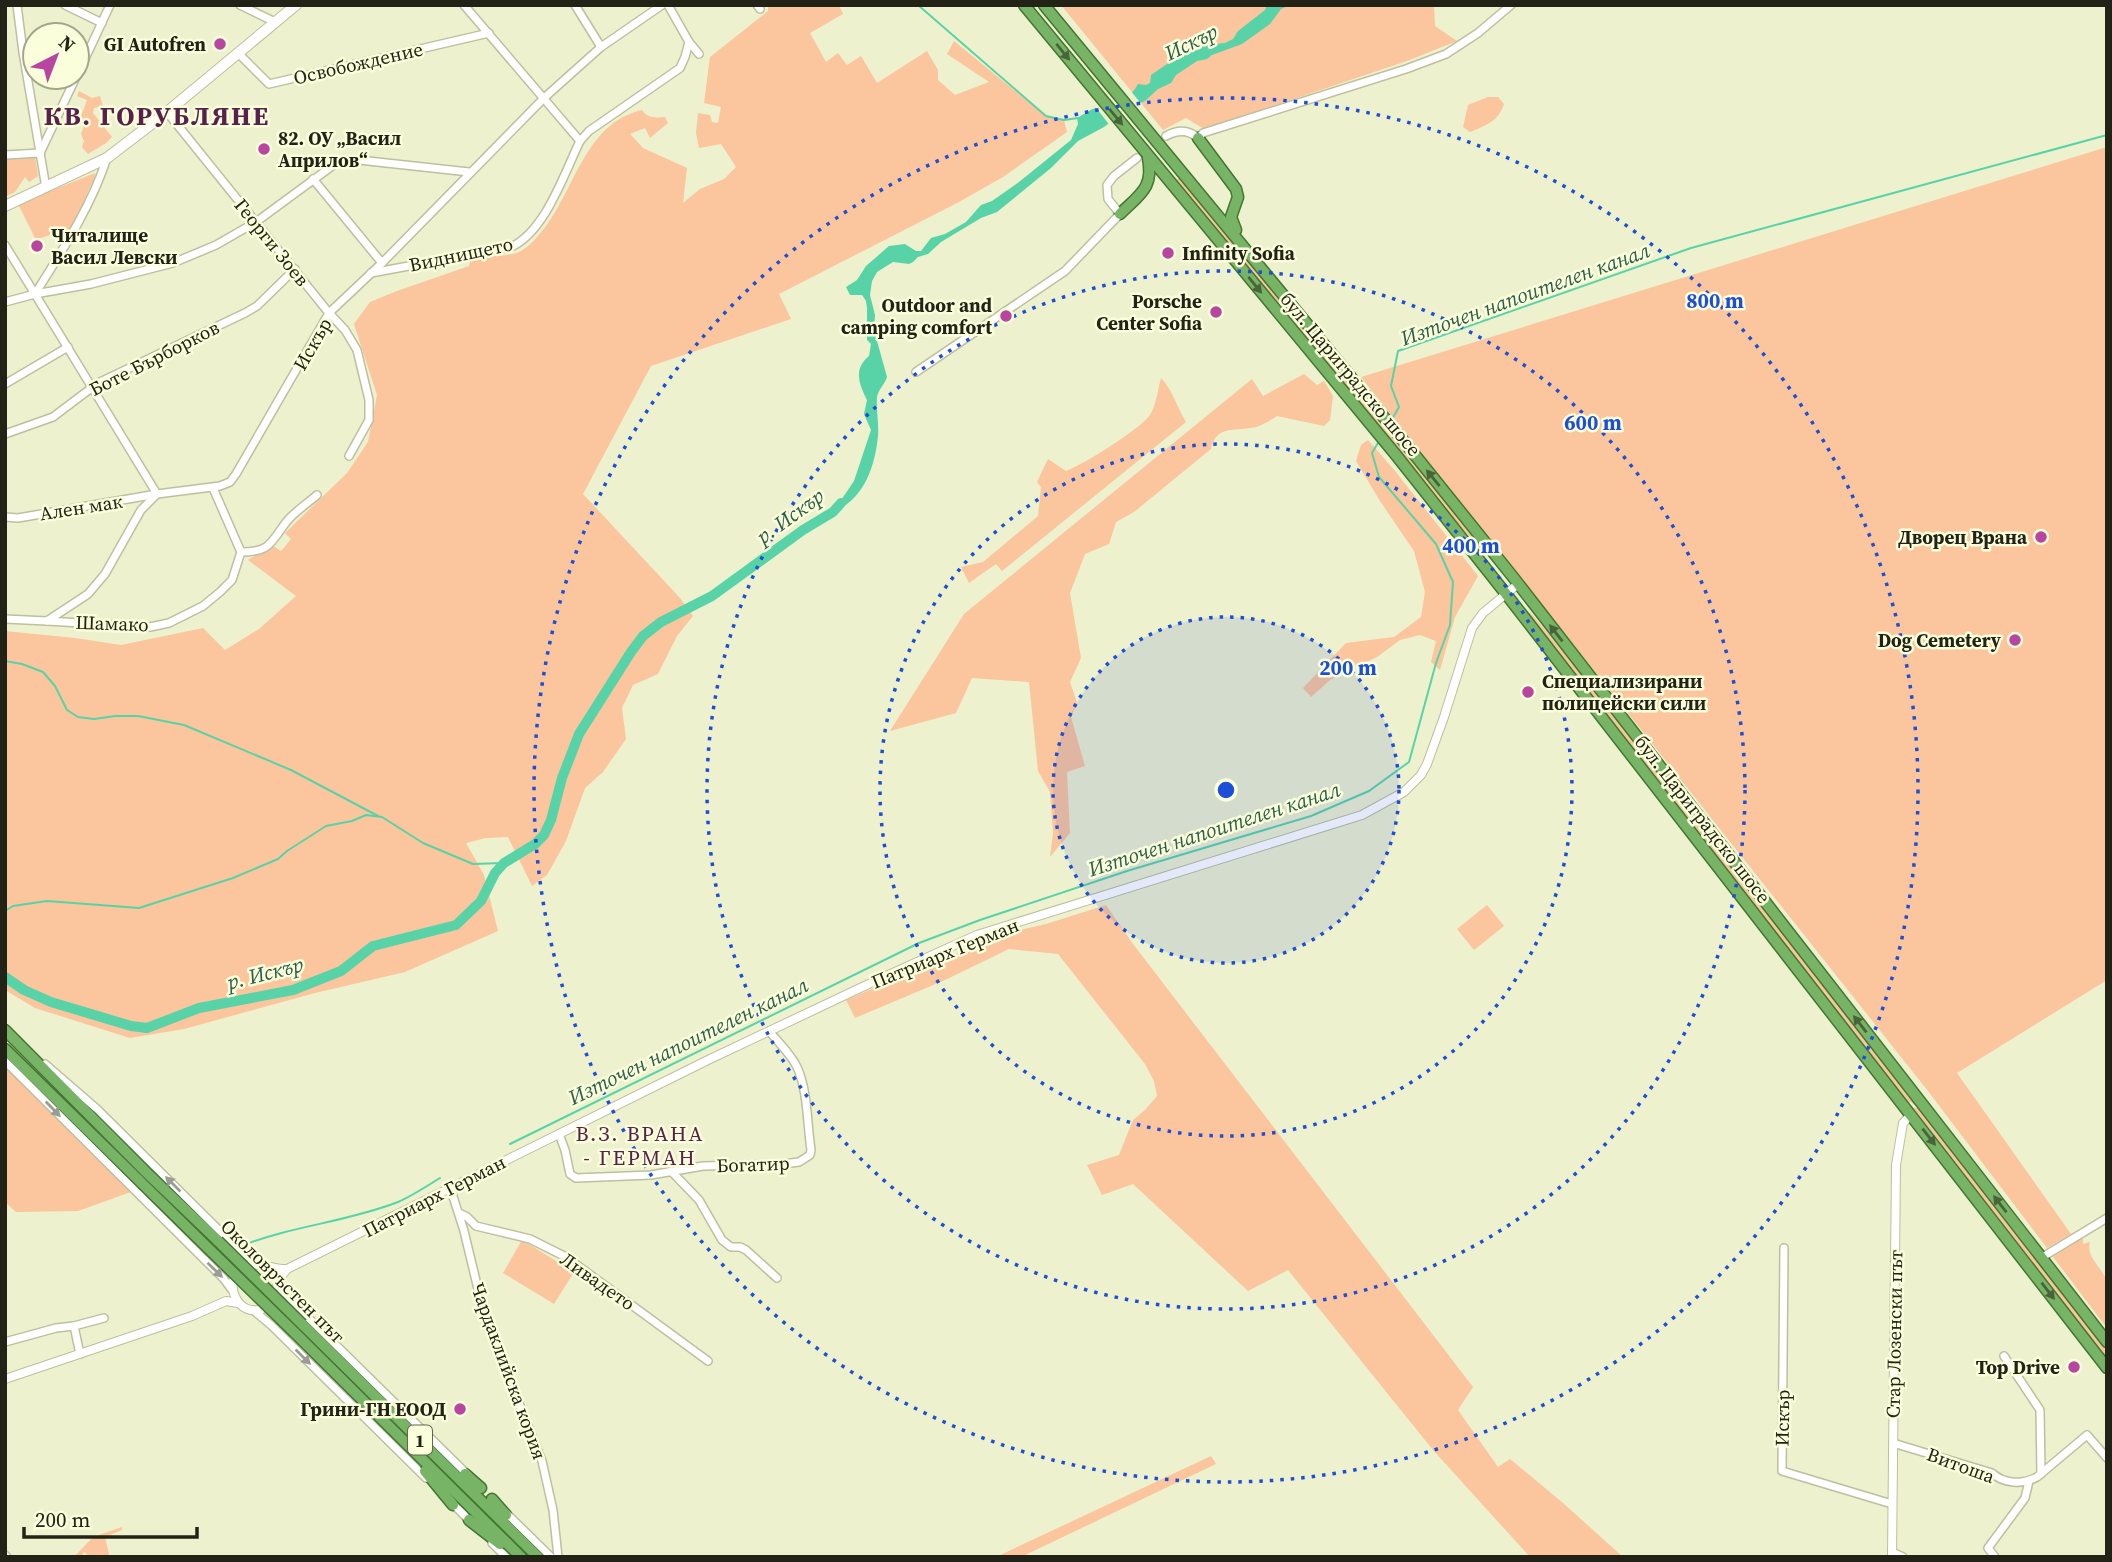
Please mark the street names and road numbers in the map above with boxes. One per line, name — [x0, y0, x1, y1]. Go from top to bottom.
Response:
street label: Освобождение — [291, 35, 425, 91]
street label: Георги Зоев — [229, 193, 316, 291]
street label: Виднището — [407, 230, 515, 278]
street label: бул. Цариградско шосе — [1275, 286, 1427, 462]
street label: Искър — [287, 313, 337, 375]
street label: Боте Бърборков — [85, 314, 224, 402]
street label: Ален мак — [38, 488, 125, 526]
street label: Шамако — [75, 609, 149, 637]
street label: бул. Цариградско шосе — [1629, 730, 1777, 908]
street label: Патриарх Герман — [867, 912, 1023, 994]
street label: Патриарх Герман — [358, 1149, 510, 1243]
street label: Богатир — [716, 1150, 790, 1178]
street label: Околовръстен път — [215, 1213, 351, 1349]
street label: Ливадето — [555, 1246, 641, 1316]
street label: Стар Лозенски път — [1880, 1250, 1908, 1418]
street label: Чардаклийска кория — [465, 1279, 553, 1463]
street label: Искър — [1769, 1389, 1795, 1447]
road number: 1 — [408, 1426, 432, 1455]
street label: Витоша — [1923, 1441, 1999, 1489]

